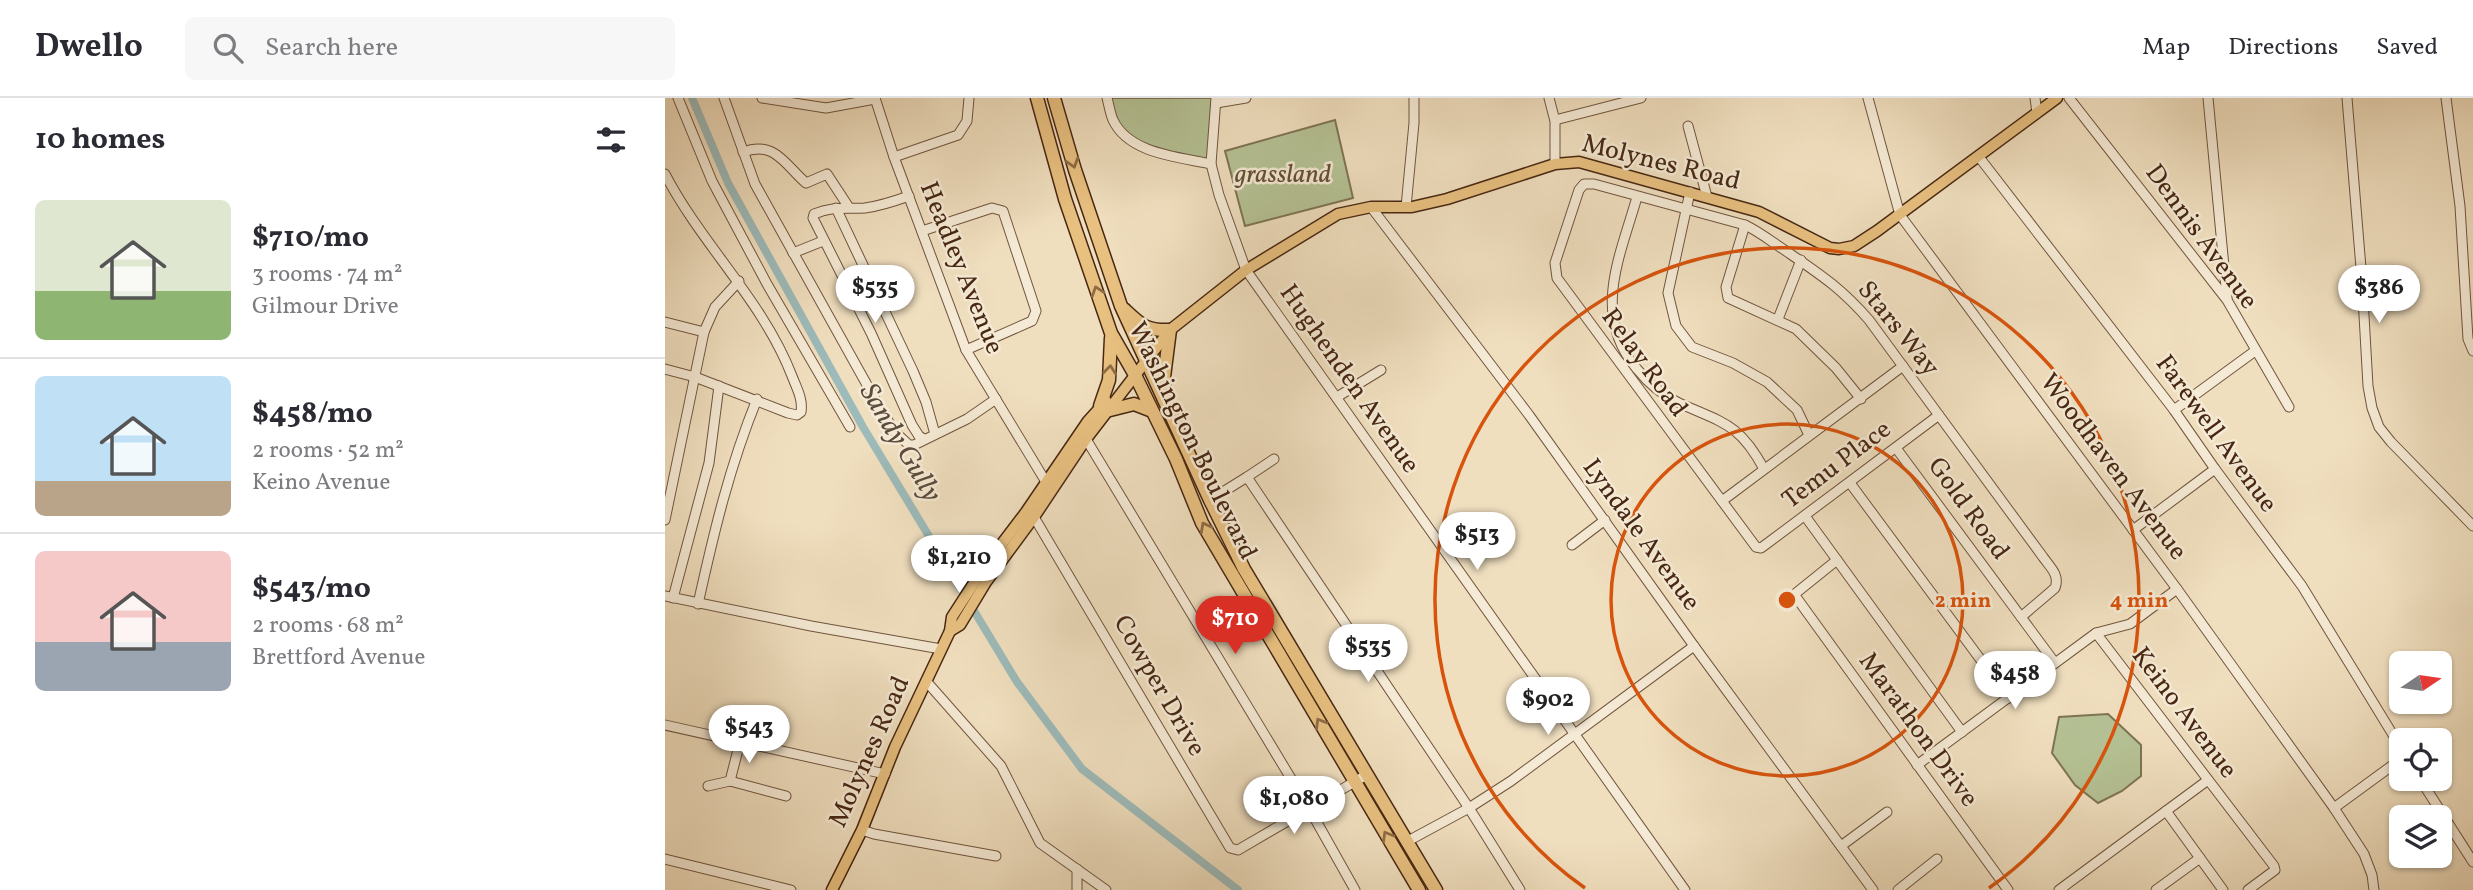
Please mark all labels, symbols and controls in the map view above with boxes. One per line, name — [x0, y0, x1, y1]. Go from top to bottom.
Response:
search box — [185, 17, 675, 80]
text: Dwello — [35, 25, 143, 71]
icon: search — [209, 29, 247, 67]
text: Search here — [265, 30, 398, 66]
text: Map — [2142, 31, 2190, 65]
text: Directions — [2228, 31, 2338, 65]
text: Saved — [2376, 31, 2438, 65]
text: 10 homes — [35, 119, 165, 161]
icon: filters — [592, 121, 630, 159]
street label: Molynes Road — [1578, 126, 1744, 200]
one-way arrow — [1065, 157, 1079, 169]
park label: grassland — [1234, 157, 1332, 193]
street label: Dennis Avenue — [2136, 157, 2266, 317]
street label: Headley Avenue — [910, 176, 1012, 360]
text: $710/mo — [252, 217, 369, 259]
icon: home — [91, 228, 175, 312]
text: 3 rooms · 74 m² — [252, 259, 402, 291]
pin: $535 — [834, 266, 916, 325]
pin: $386 — [2338, 266, 2420, 325]
text: $535 — [852, 272, 898, 304]
text: $386 — [2354, 272, 2404, 304]
street label: Stars Way — [1848, 274, 1948, 384]
street label: Hughenden Avenue — [1270, 277, 1428, 481]
one-way arrow — [1091, 285, 1105, 297]
text: Gilmour Drive — [252, 291, 399, 323]
street label: Relay Road — [1592, 301, 1696, 425]
street label: Washington Boulevard — [1119, 316, 1265, 566]
street label: Farewell Avenue — [2146, 348, 2286, 520]
one-way arrow — [1103, 365, 1118, 376]
street label: Woodhaven Avenue — [2031, 366, 2195, 568]
water label: Sandy Gully — [849, 376, 951, 510]
text: $458/mo — [252, 393, 373, 435]
icon: home — [91, 404, 175, 488]
street label: Temu Place — [1775, 412, 1899, 518]
text: 2 rooms · 52 m² — [252, 435, 404, 467]
street label: Gold Road — [1918, 450, 2018, 568]
street label: Lyndale Avenue — [1573, 451, 1709, 619]
text: Keino Avenue — [252, 467, 390, 499]
pin: $513 — [1436, 512, 1518, 572]
text: $513 — [1455, 519, 1499, 551]
one-way arrow — [1200, 522, 1213, 534]
pin: $1,210 — [902, 536, 1016, 595]
text: $1,210 — [927, 542, 991, 574]
text: $543/mo — [252, 568, 371, 610]
icon: home — [91, 579, 175, 663]
text: 2 min — [1935, 587, 1991, 616]
text: 4 min — [2110, 587, 2168, 616]
centre of rings — [1775, 588, 1799, 612]
pin: $710 — [1194, 596, 1276, 656]
text: $710 — [1211, 603, 1259, 635]
street label: Cowper Drive — [1104, 609, 1214, 763]
text: 2 rooms · 68 m² — [252, 610, 404, 642]
pin: $535 — [1327, 624, 1409, 684]
text: $535 — [1345, 631, 1391, 663]
street label: Keino Avenue — [2123, 640, 2245, 786]
text: Brettford Avenue — [252, 642, 425, 674]
street label: Marathon Drive — [1850, 645, 1986, 815]
north arrow — [2389, 651, 2452, 714]
map controls — [2389, 651, 2452, 868]
pin: $458 — [1974, 652, 2056, 711]
text: $458 — [1990, 658, 2040, 690]
street label: Molynes Road — [821, 671, 919, 833]
pin: $902 — [1507, 678, 1589, 737]
text: $902 — [1522, 684, 1574, 716]
pin: $543 — [708, 706, 790, 765]
text: $543 — [725, 712, 773, 744]
one-way arrow — [1315, 717, 1328, 730]
button: locate — [2389, 728, 2452, 791]
pin: $1,080 — [1237, 776, 1351, 836]
text: $1,080 — [1259, 783, 1329, 815]
button: layers — [2389, 805, 2452, 868]
one-way arrow — [1382, 830, 1395, 843]

